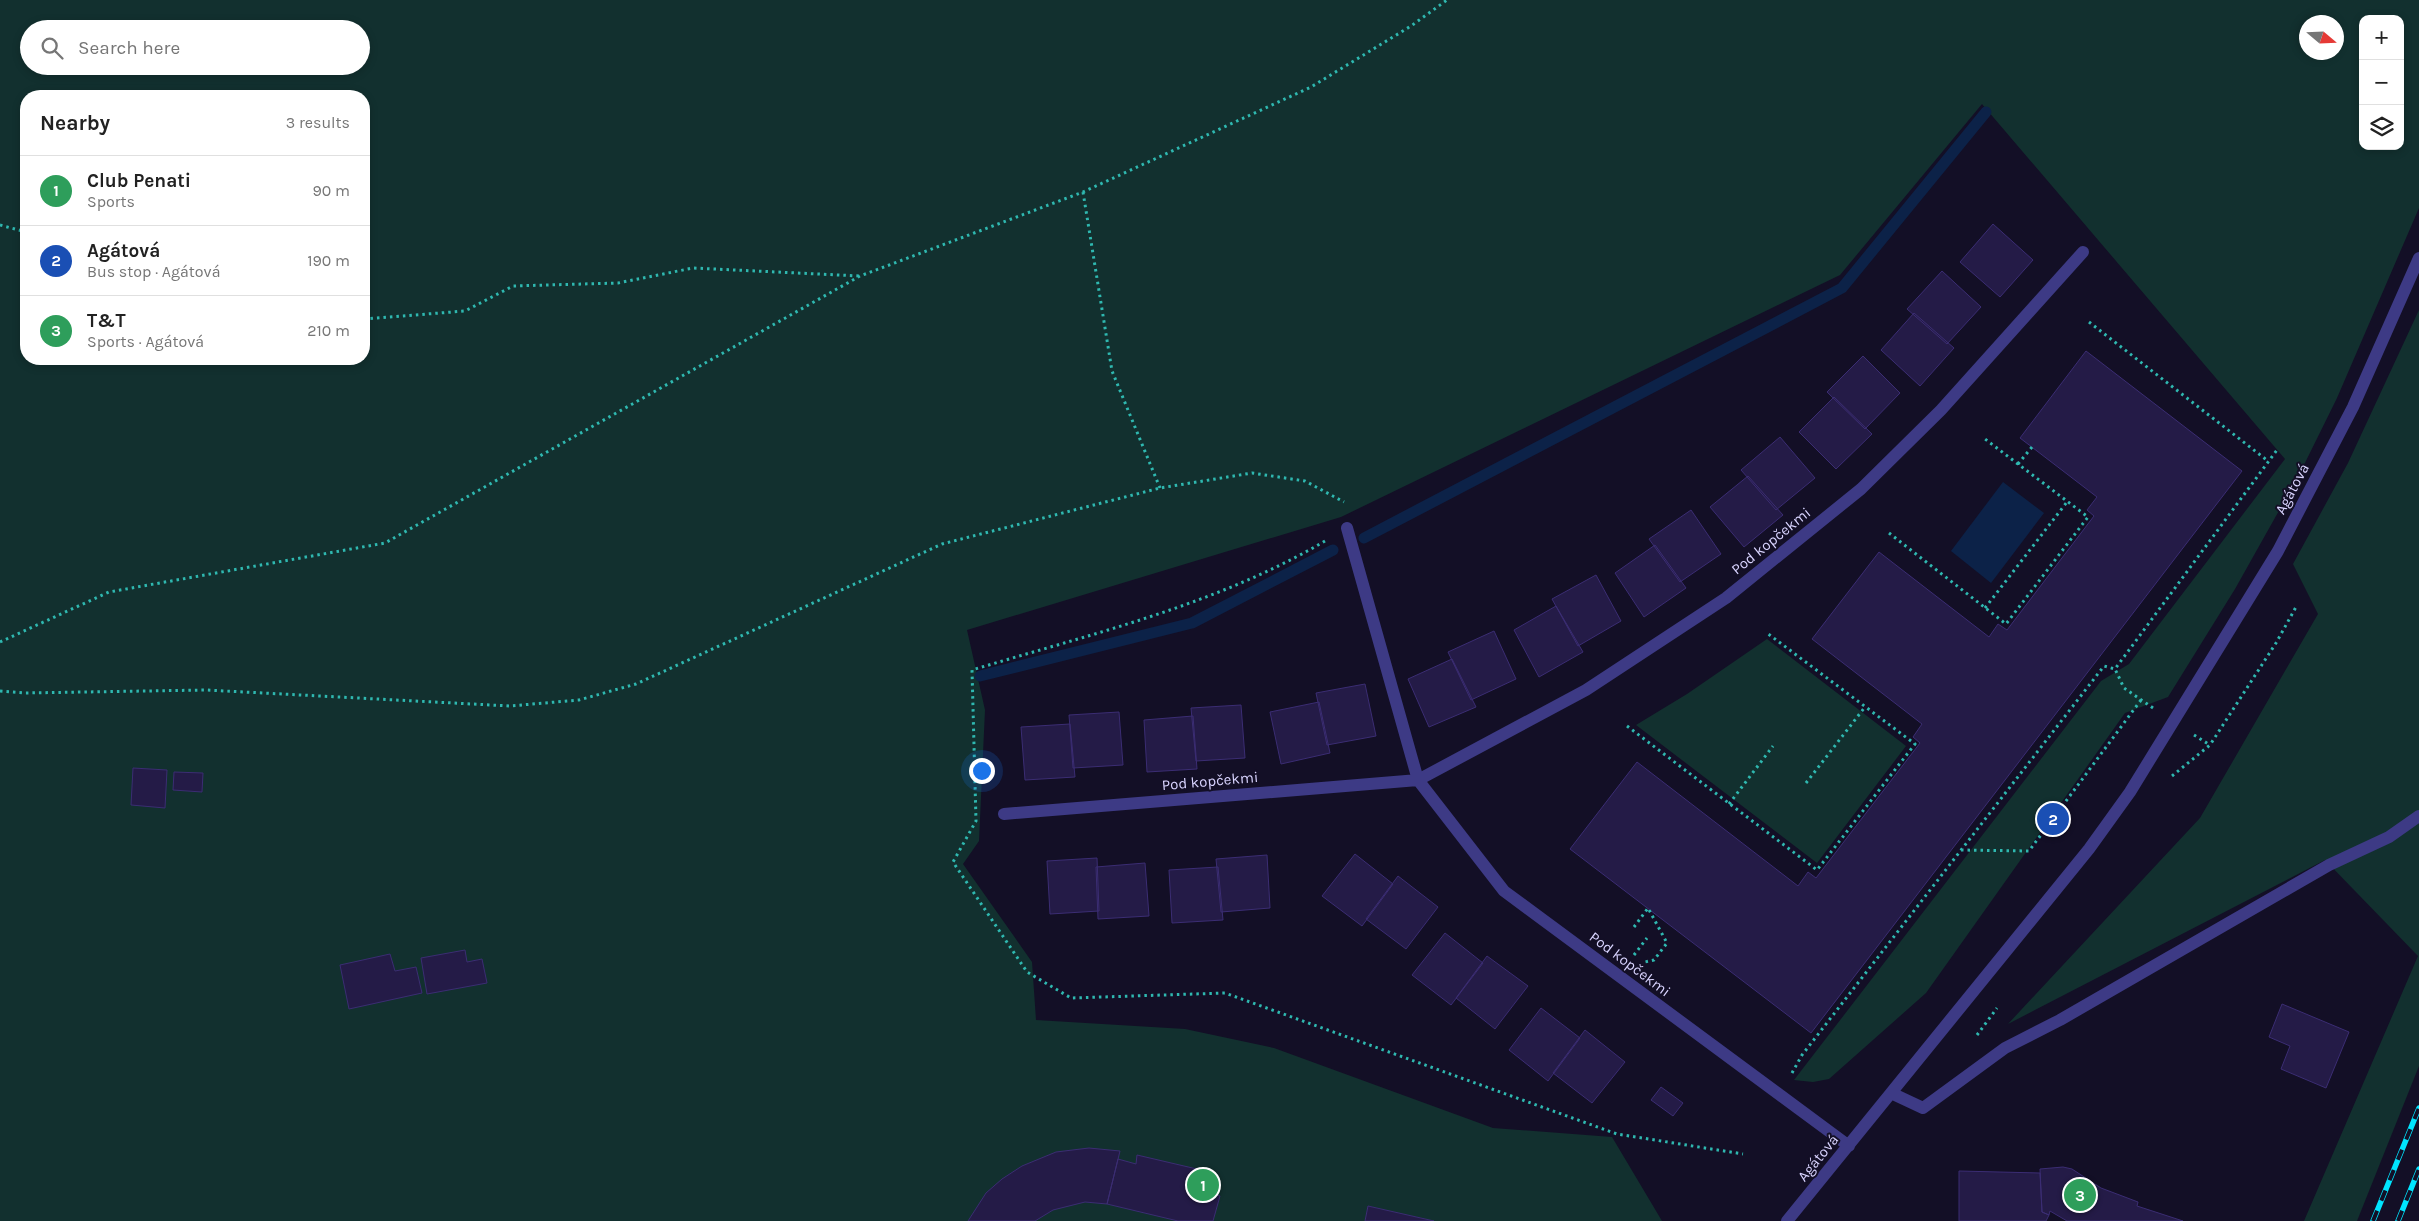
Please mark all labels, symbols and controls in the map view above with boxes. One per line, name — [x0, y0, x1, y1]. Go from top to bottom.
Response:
north arrow — [2299, 15, 2344, 60]
map controls — [2359, 15, 2404, 150]
button: + — [2359, 15, 2404, 60]
search box — [20, 20, 370, 75]
icon: search — [38, 34, 66, 62]
text: Search here — [78, 37, 180, 59]
button: − — [2359, 60, 2404, 105]
button: layers — [2359, 105, 2404, 150]
text: Nearby — [40, 111, 110, 135]
text: 3 results — [286, 113, 350, 132]
text: Club Penati — [87, 170, 191, 192]
text: 1 — [53, 181, 59, 200]
text: 90 m — [312, 181, 350, 200]
text: Sports — [87, 192, 135, 211]
text: Agátová — [87, 240, 160, 262]
text: 2 — [51, 251, 61, 270]
text: 190 m — [307, 251, 350, 270]
text: Bus stop · Agátová — [87, 262, 220, 281]
text: T&T — [87, 310, 126, 332]
text: 3 — [51, 321, 61, 340]
text: 210 m — [307, 321, 350, 340]
text: Sports · Agátová — [87, 332, 204, 351]
street label: Agátová — [2271, 461, 2313, 517]
street label: Pod kopčekmi — [1728, 504, 1814, 578]
your location — [969, 758, 995, 784]
street label: Pod kopčekmi — [1161, 768, 1259, 794]
pin: 2 — [2037, 800, 2069, 838]
street label: Pod kopčekmi — [1586, 928, 1674, 1000]
street label: Agátová — [1794, 1131, 1842, 1185]
pin: 1 — [1187, 1166, 1219, 1204]
pin: 3 — [2064, 1176, 2096, 1214]

